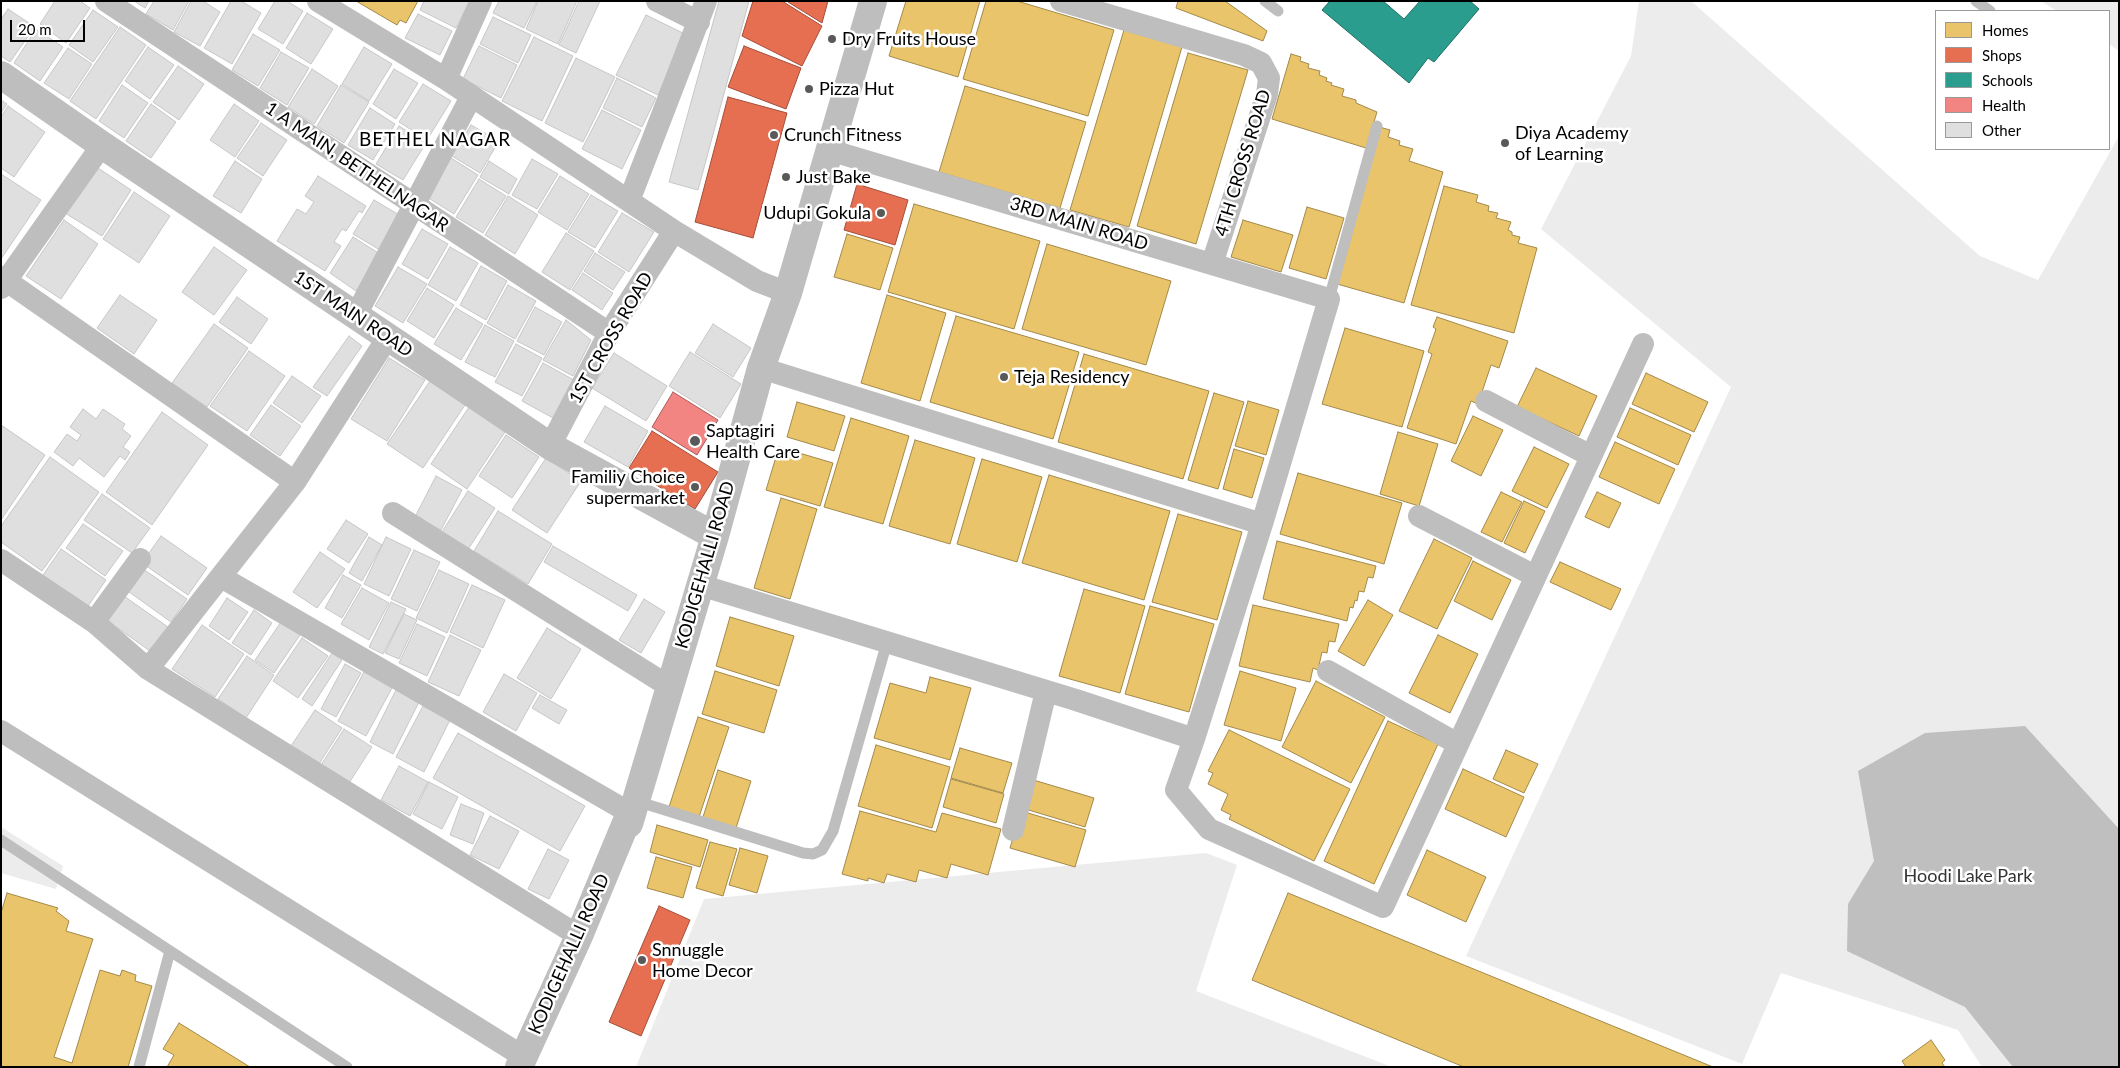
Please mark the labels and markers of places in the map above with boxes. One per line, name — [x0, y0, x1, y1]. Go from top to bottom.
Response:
place label: Dry Fruits House — [842, 28, 976, 50]
marker: Dry Fruits House — [826, 33, 838, 45]
place label: Pizza Hut — [819, 78, 894, 100]
marker: Pizza Hut — [803, 83, 815, 95]
place label: Diya Academy of Learning — [1515, 122, 1628, 164]
place label: Crunch Fitness — [784, 124, 902, 146]
marker: Crunch Fitness — [768, 129, 780, 141]
marker: Diya Academy of Learning — [1499, 137, 1511, 149]
place label: Just Bake — [796, 166, 871, 188]
marker: Just Bake — [780, 171, 792, 183]
place label: Udupi Gokula — [763, 202, 871, 224]
marker: Udupi Gokula — [875, 207, 887, 219]
place label: Teja Residency — [1014, 366, 1130, 388]
marker: Teja Residency — [998, 371, 1010, 383]
place label: Saptagiri Health Care — [706, 420, 800, 462]
marker: Saptagiri Health Care — [688, 434, 702, 448]
place label: Familiy Choice supermarket — [571, 466, 685, 508]
marker: Familiy Choice supermarket — [689, 481, 701, 493]
place label: Snnuggle Home Decor — [652, 939, 753, 982]
marker: Snnuggle Home Decor — [636, 954, 648, 966]

